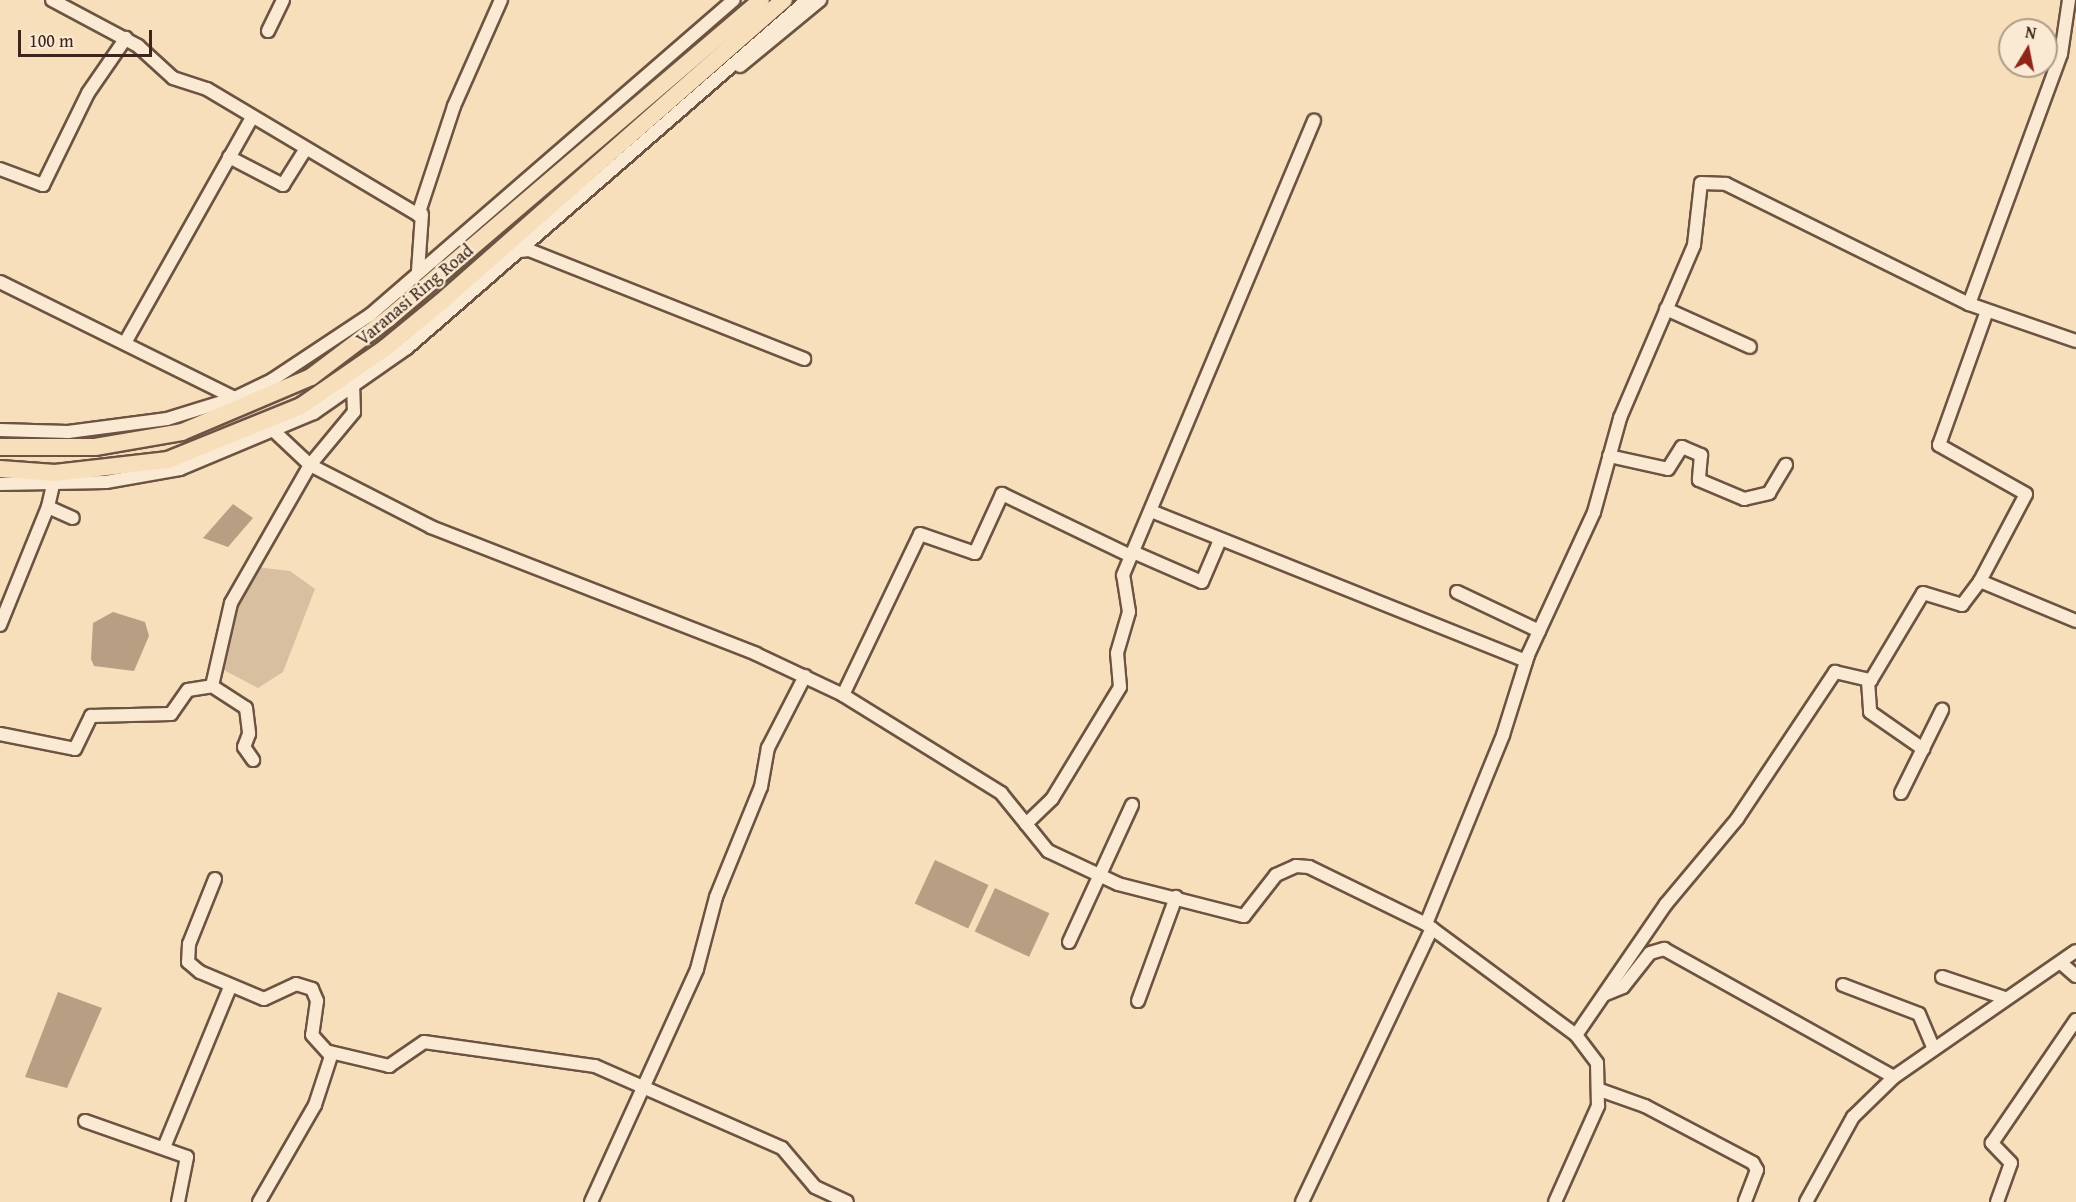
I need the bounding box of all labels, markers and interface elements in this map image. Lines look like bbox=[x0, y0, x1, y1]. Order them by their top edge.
scale bar bbox=[21, 18, 154, 56]
north arrow bbox=[1998, 18, 2058, 78]
text: N bbox=[2023, 19, 2038, 45]
text: 100 m bbox=[29, 27, 74, 54]
street label: Varanasi Ring Road bbox=[352, 240, 478, 350]

